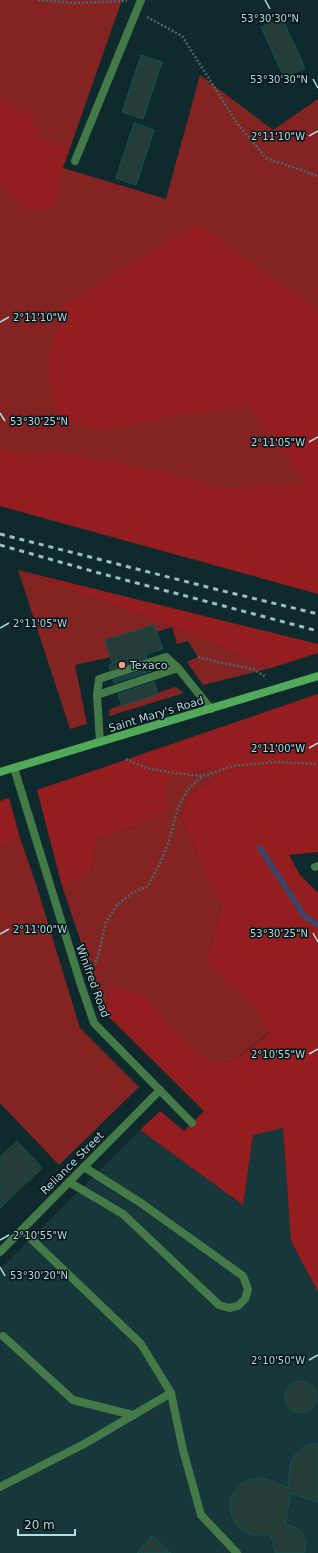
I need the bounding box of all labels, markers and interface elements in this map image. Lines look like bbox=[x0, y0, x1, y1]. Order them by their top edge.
text: 53°30'30"N bbox=[241, 13, 299, 24]
text: 53°30'30"N bbox=[250, 74, 308, 85]
text: 2°11'10"W bbox=[251, 131, 305, 142]
text: 2°11'10"W bbox=[13, 312, 67, 323]
text: 53°30'25"N bbox=[10, 416, 68, 427]
text: 2°11'05"W bbox=[251, 437, 305, 448]
text: 2°11'05"W bbox=[13, 618, 67, 629]
place label: Texaco bbox=[129, 659, 168, 672]
marker: Texaco bbox=[117, 660, 127, 670]
street label: Saint Mary's Road bbox=[107, 694, 205, 735]
text: 2°11'00"W bbox=[251, 743, 305, 754]
text: 2°11'00"W bbox=[13, 924, 67, 935]
text: 53°30'25"N bbox=[250, 928, 308, 939]
street label: Winifred Road bbox=[73, 943, 112, 1019]
text: 2°10'55"W bbox=[251, 1049, 305, 1060]
street label: Reliance Street bbox=[38, 1129, 107, 1197]
text: 2°10'55"W bbox=[13, 1230, 67, 1241]
text: 53°30'20"N bbox=[10, 1270, 68, 1281]
text: 2°10'50"W bbox=[251, 1355, 305, 1366]
scale bar bbox=[18, 1511, 75, 1537]
text: 20 m bbox=[24, 1518, 55, 1532]

